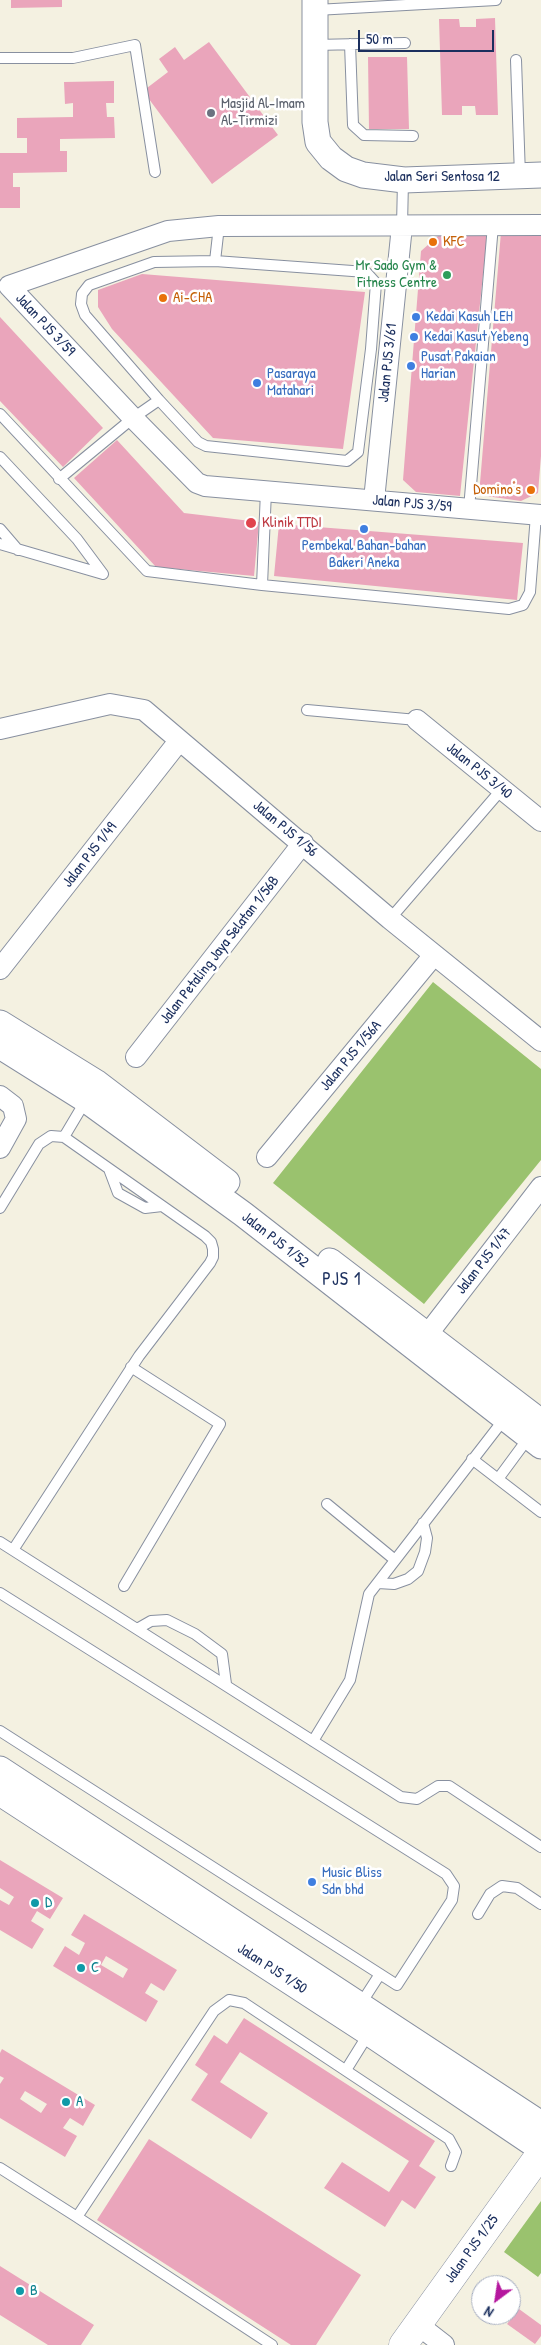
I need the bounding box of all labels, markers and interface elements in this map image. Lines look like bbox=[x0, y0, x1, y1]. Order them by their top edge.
scale bar bbox=[361, 20, 497, 52]
text: 50 m bbox=[366, 28, 393, 49]
place label: Masjid Al-Imam Al-Tirmizi bbox=[221, 95, 305, 130]
marker: Masjid Al-Imam Al-Tirmizi bbox=[205, 107, 217, 119]
street label: Jalan Seri Sentosa 12 bbox=[384, 168, 500, 186]
place label: KFC bbox=[443, 233, 465, 251]
marker: KFC bbox=[427, 236, 439, 248]
place label: Mr Sado Gym & Fitness Centre bbox=[356, 257, 437, 292]
marker: Mr Sado Gym & Fitness Centre bbox=[441, 269, 453, 281]
place label: Ai-CHA bbox=[173, 289, 212, 307]
street label: Jalan PJS 3/59 bbox=[11, 290, 79, 360]
marker: Ai-CHA bbox=[157, 292, 169, 304]
place label: Kedai Kasuh LEH bbox=[426, 308, 513, 326]
marker: Kedai Kasuh LEH bbox=[410, 311, 422, 323]
street label: Jalan PJS 3/61 bbox=[375, 323, 401, 403]
place label: Kedai Kasut Yebeng bbox=[424, 328, 529, 346]
marker: Kedai Kasut Yebeng bbox=[408, 331, 420, 343]
place label: Pusat Pakaian Harian bbox=[421, 348, 496, 383]
marker: Pusat Pakaian Harian bbox=[405, 360, 417, 372]
place label: Pasaraya Matahari bbox=[267, 365, 316, 400]
marker: Pasaraya Matahari bbox=[251, 377, 263, 389]
place label: Domino's bbox=[473, 481, 521, 499]
marker: Domino's bbox=[525, 484, 537, 496]
street label: Jalan PJS 3/59 bbox=[372, 492, 452, 516]
place label: Klinik TTDI bbox=[262, 514, 322, 532]
marker: Klinik TTDI bbox=[244, 516, 258, 530]
marker: Pembekal Bahan-bahan Bakeri Aneka bbox=[358, 523, 370, 535]
place label: Pembekal Bahan-bahan Bakeri Aneka bbox=[302, 537, 426, 572]
street label: Jalan PJS 3/40 bbox=[442, 739, 516, 803]
street label: Jalan PJS 1/56 bbox=[249, 797, 321, 861]
street label: Jalan PJS 1/49 bbox=[59, 819, 121, 891]
street label: Jalan Petaling Jaya Selatan 1/56B bbox=[157, 872, 283, 1028]
street label: Jalan PJS 1/56A bbox=[316, 1017, 386, 1095]
street label: Jalan PJS 1/52 bbox=[238, 1208, 312, 1272]
street label: Jalan PJS 1/47 bbox=[452, 1224, 516, 1298]
district label: PJS 1 bbox=[322, 1269, 362, 1291]
place label: Music Bliss Sdn bhd bbox=[322, 1864, 382, 1899]
marker: Music Bliss Sdn bhd bbox=[306, 1876, 318, 1888]
place label: D bbox=[45, 1894, 52, 1912]
marker: D bbox=[29, 1897, 41, 1909]
street label: Jalan PJS 1/50 bbox=[234, 1940, 310, 1998]
place label: C bbox=[91, 1959, 99, 1977]
marker: C bbox=[75, 1962, 87, 1974]
place label: A bbox=[76, 2093, 83, 2111]
marker: A bbox=[60, 2096, 72, 2108]
street label: Jalan PJS 1/25 bbox=[441, 2211, 503, 2287]
north arrow bbox=[471, 2275, 521, 2325]
place label: B bbox=[30, 2282, 38, 2300]
marker: B bbox=[14, 2285, 26, 2297]
text: N bbox=[480, 2302, 497, 2322]

